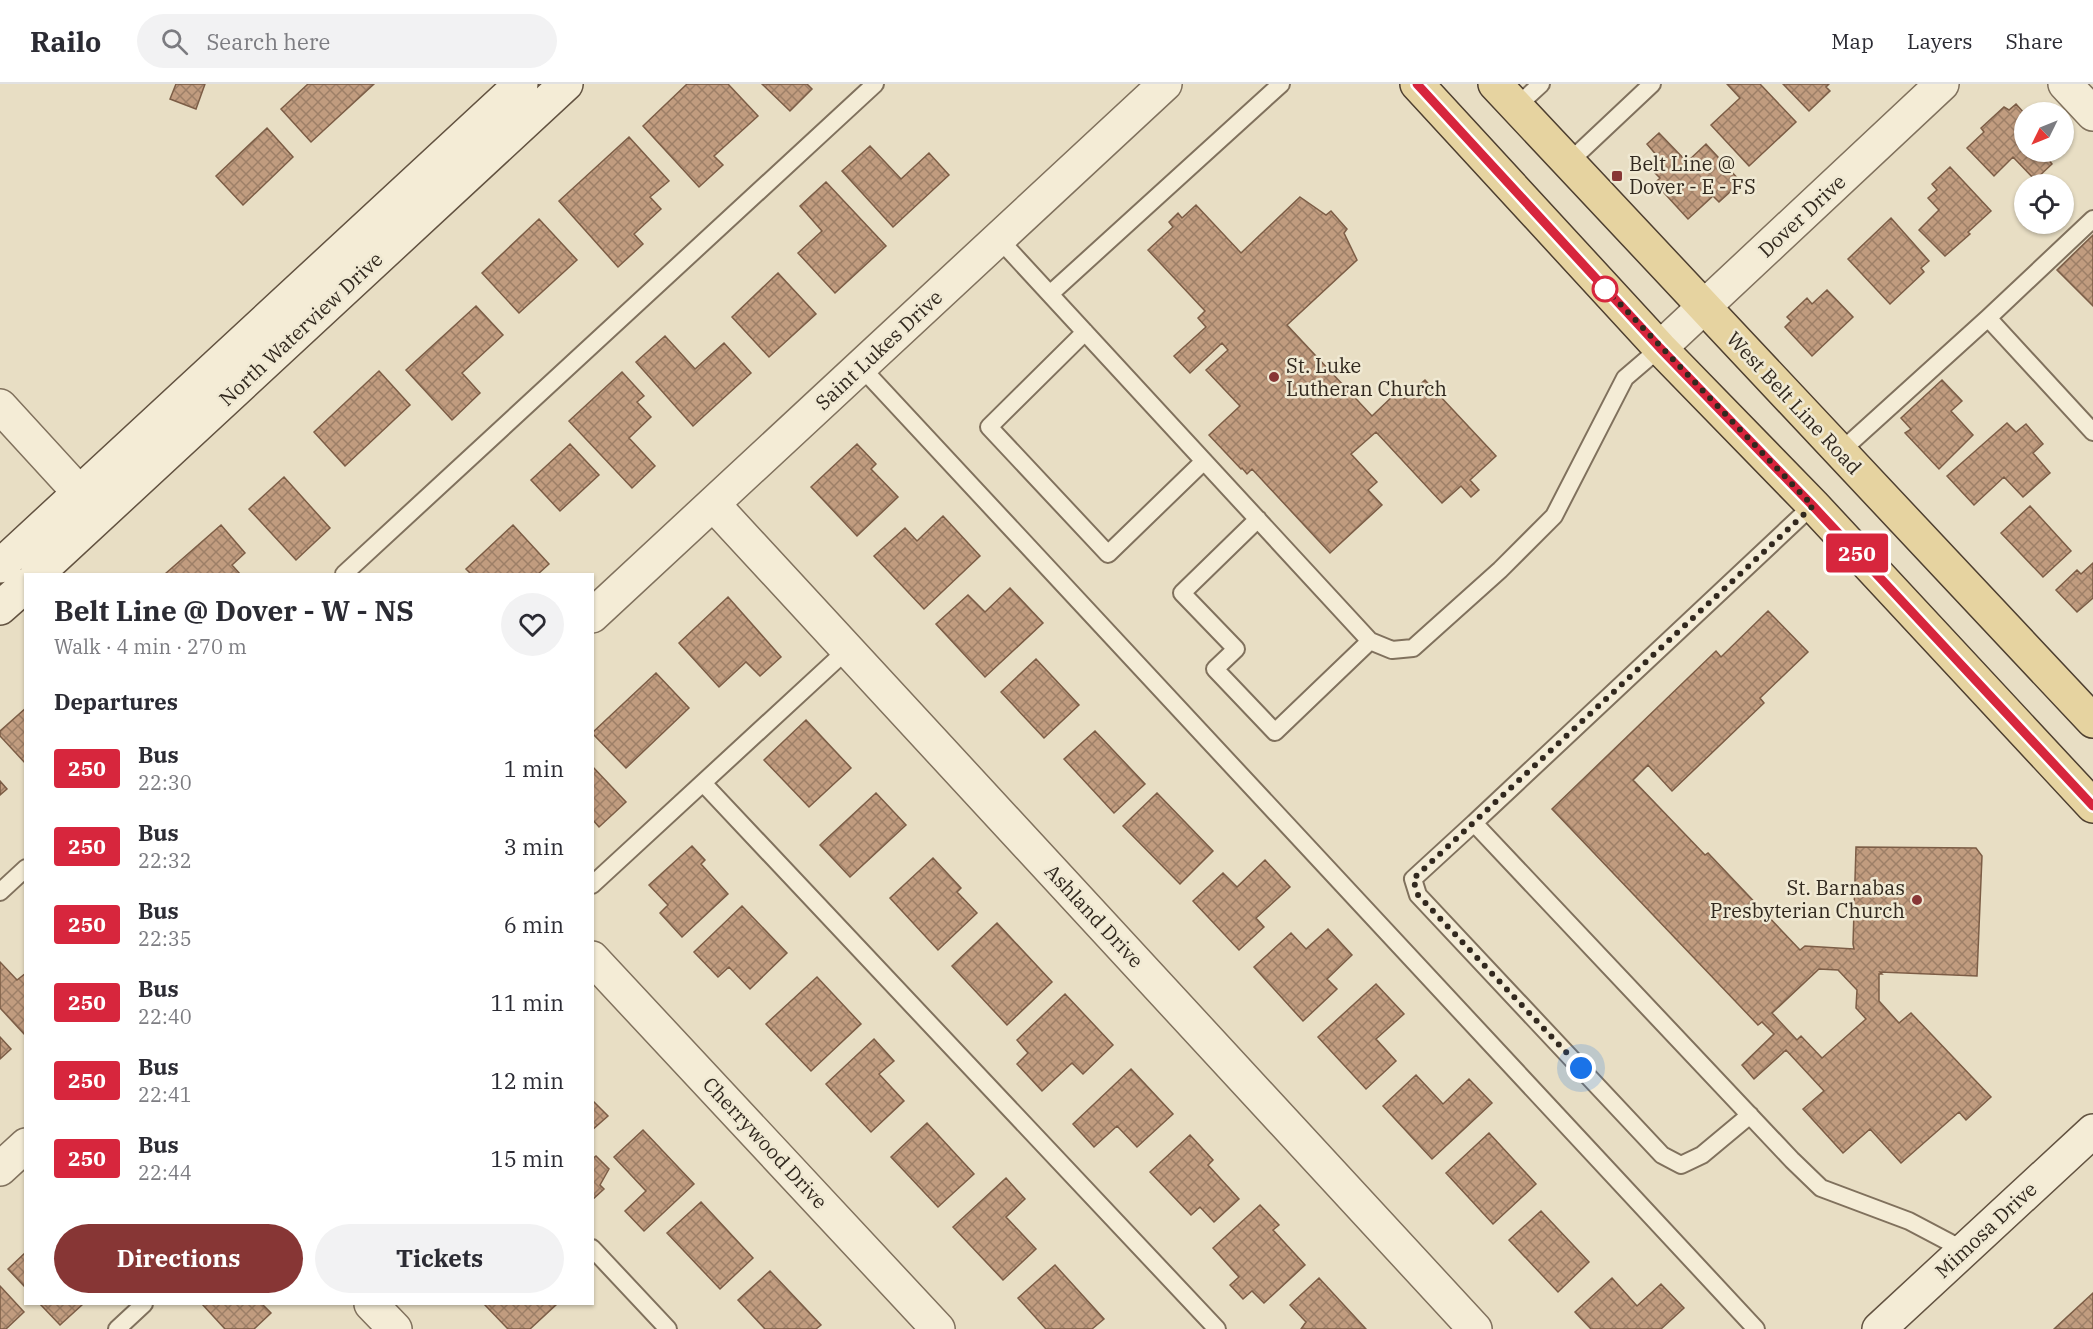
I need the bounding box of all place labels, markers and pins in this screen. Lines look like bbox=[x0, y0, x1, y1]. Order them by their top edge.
place label: Belt Line @ Dover - E - FS bbox=[1629, 150, 1756, 200]
marker: Belt Line @ Dover - E - FS bbox=[1610, 169, 1624, 183]
unlabelled marker bbox=[1592, 276, 1618, 302]
place label: St. Luke Lutheran Church bbox=[1286, 352, 1447, 402]
marker: St. Luke Lutheran Church bbox=[1267, 370, 1281, 384]
place label: St. Barnabas Presbyterian Church bbox=[1710, 874, 1905, 924]
marker: St. Barnabas Presbyterian Church bbox=[1910, 893, 1924, 907]

